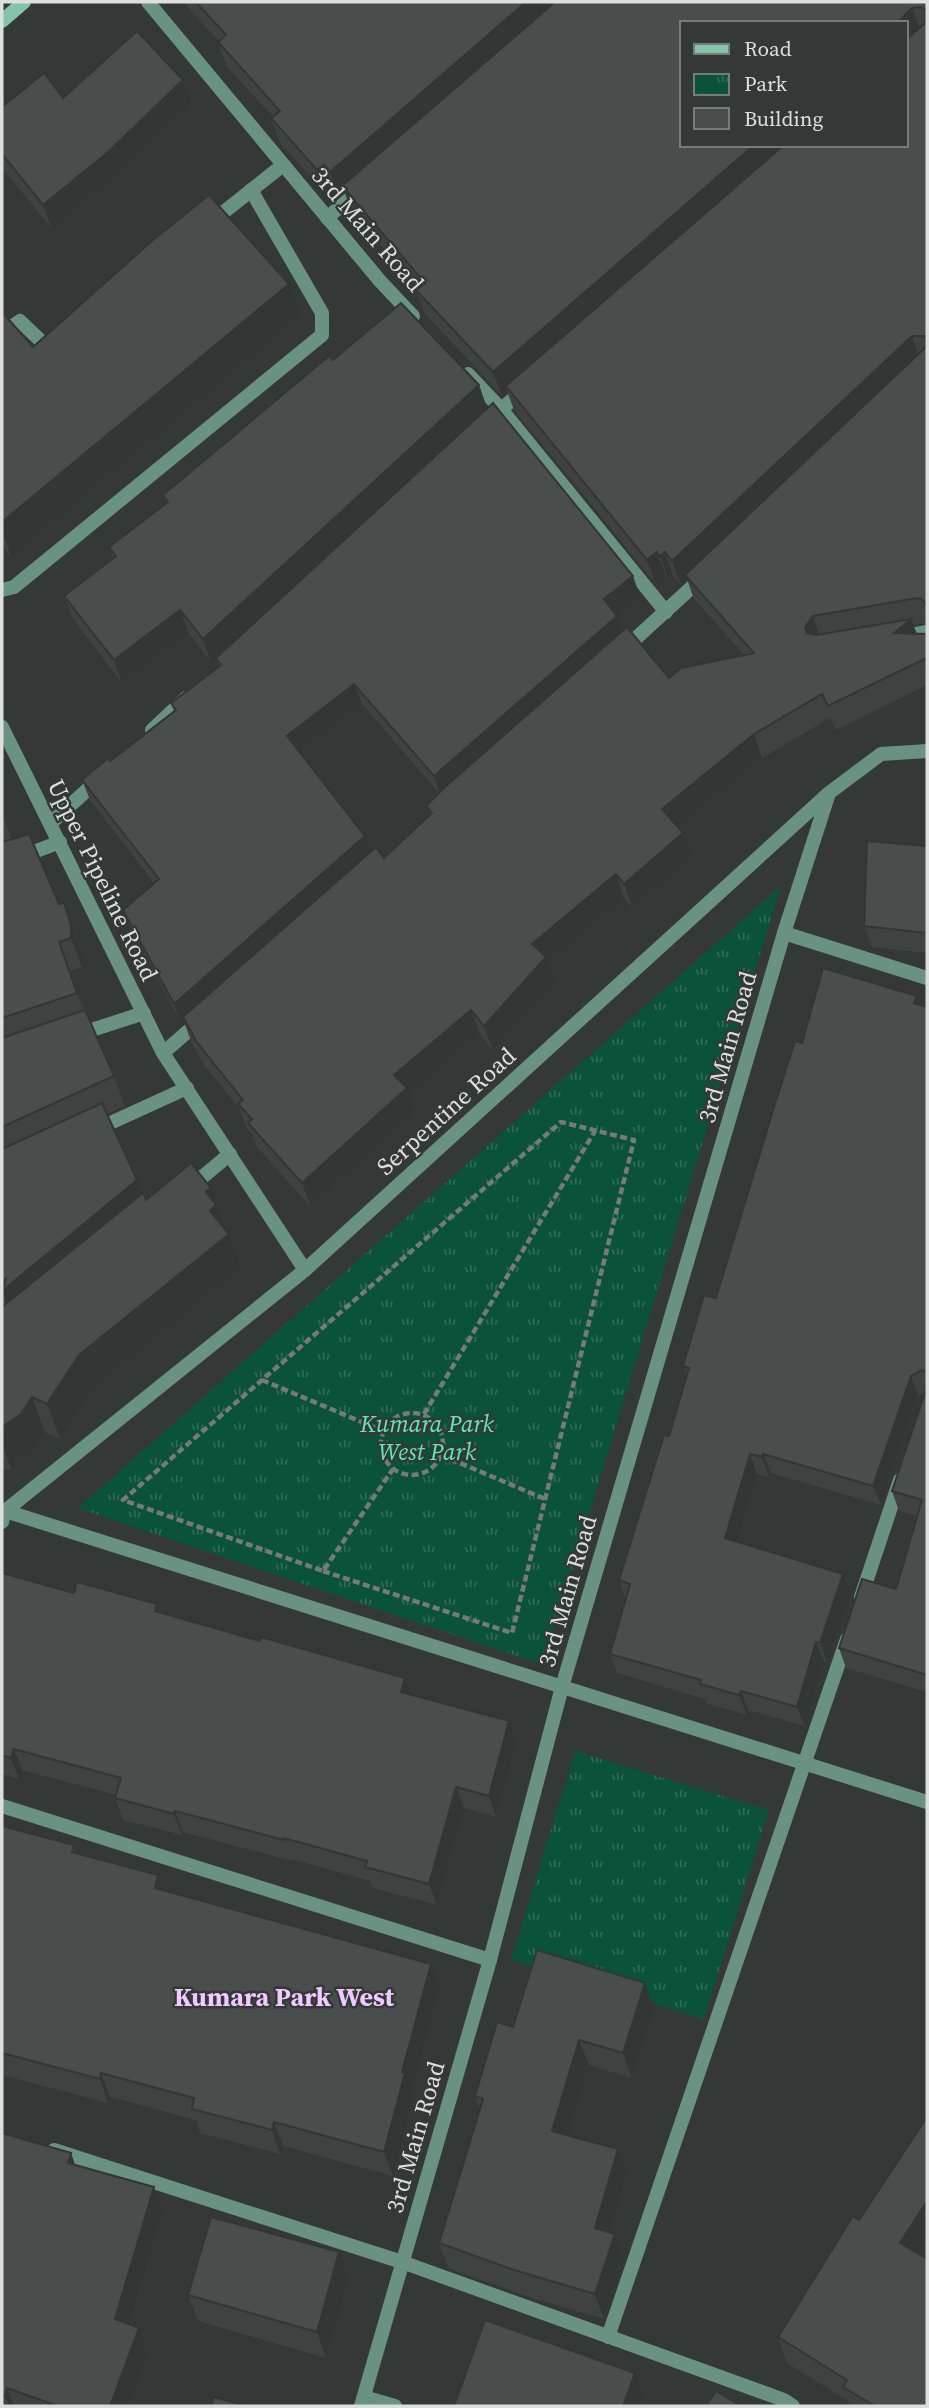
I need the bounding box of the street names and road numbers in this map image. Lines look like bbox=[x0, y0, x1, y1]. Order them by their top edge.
street label: 3rd Main Road bbox=[304, 159, 432, 299]
street label: Upper Pipeline Road bbox=[40, 774, 166, 987]
street label: 3rd Main Road bbox=[690, 967, 764, 1127]
street label: Serpentine Road bbox=[369, 1039, 523, 1183]
street label: 3rd Main Road bbox=[530, 1511, 604, 1671]
street label: 3rd Main Road bbox=[378, 2057, 452, 2217]

